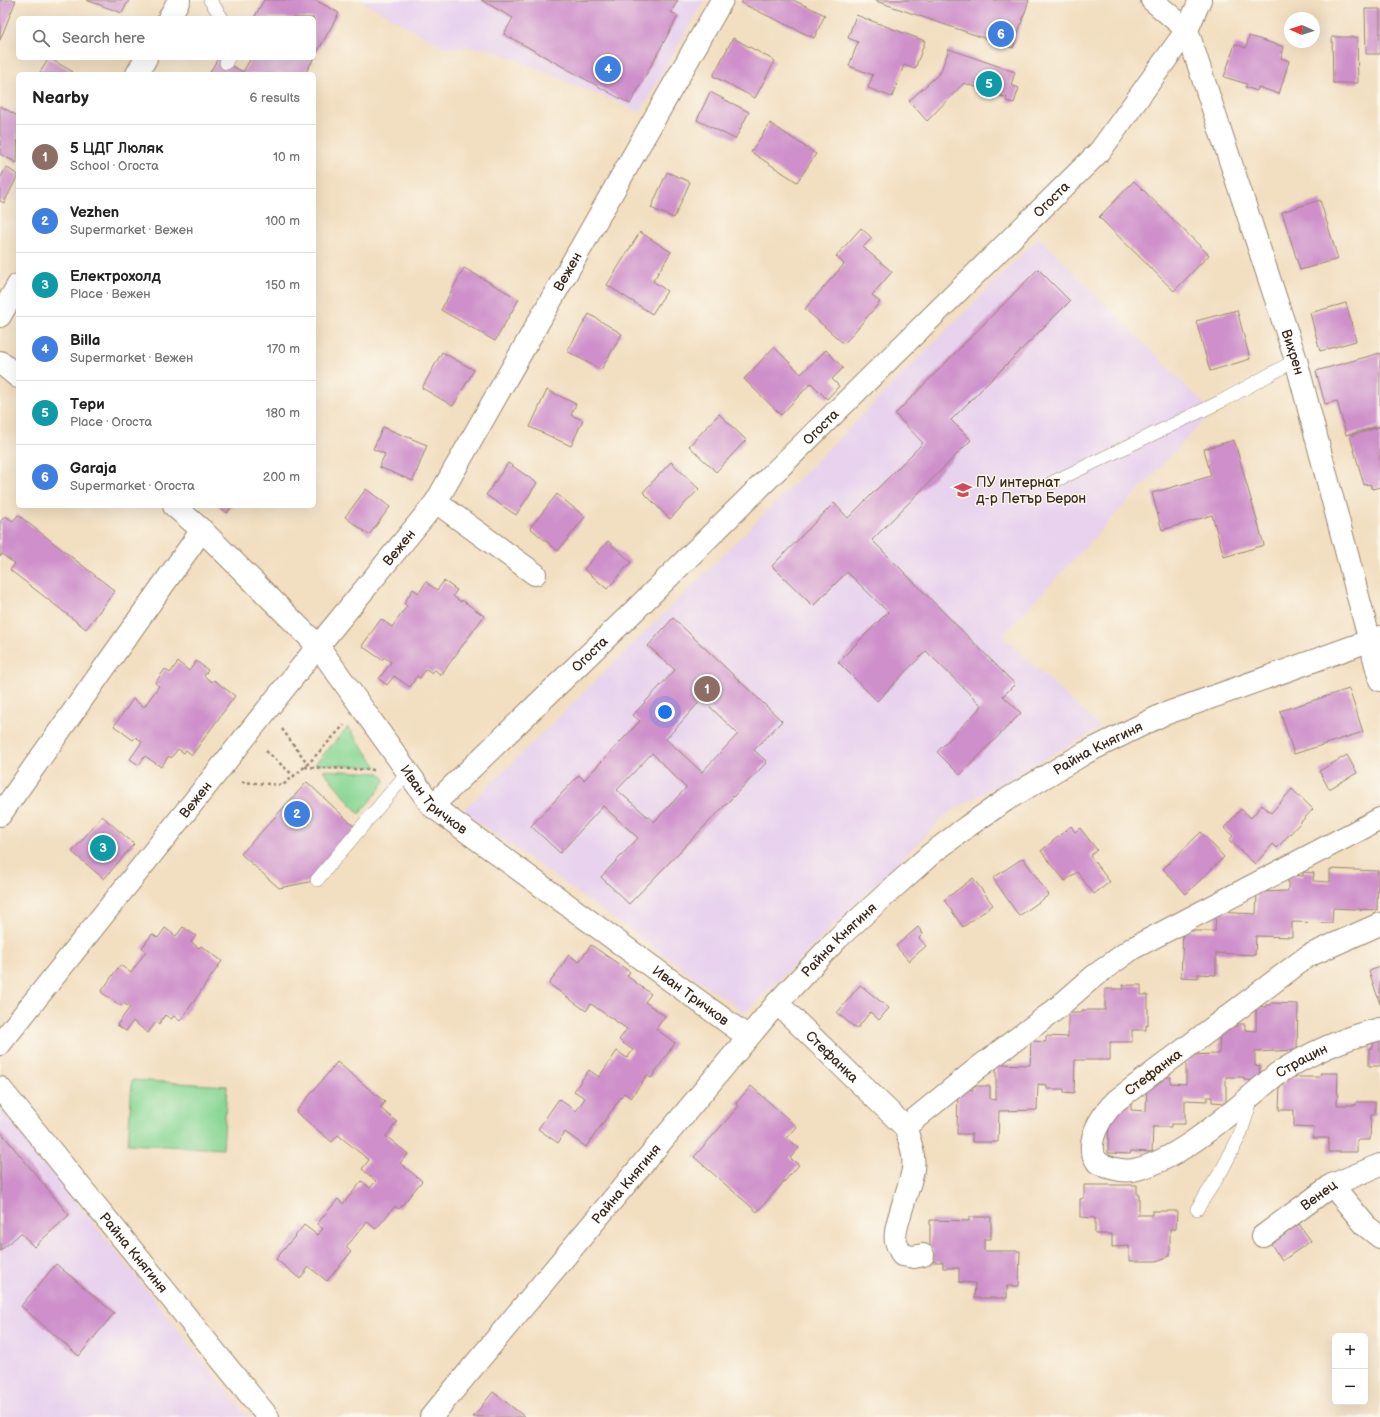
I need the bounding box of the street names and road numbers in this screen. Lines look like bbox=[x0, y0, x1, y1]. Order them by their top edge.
street label: Огоста bbox=[1030, 178, 1074, 221]
street label: Вежен bbox=[550, 249, 586, 294]
street label: Вихрен bbox=[1277, 327, 1307, 377]
street label: Огоста bbox=[799, 405, 843, 449]
street label: Вежен bbox=[379, 526, 419, 569]
street label: Огоста bbox=[568, 632, 612, 676]
street label: Райна Княгиня bbox=[1050, 718, 1146, 779]
street label: Иван Тричков bbox=[396, 762, 471, 838]
street label: Вежен bbox=[176, 778, 216, 822]
street label: Райна Княгиня bbox=[798, 899, 880, 981]
street label: Иван Тричков bbox=[649, 962, 733, 1030]
street label: Стефанка bbox=[802, 1027, 863, 1087]
street label: Страцин bbox=[1273, 1040, 1330, 1082]
street label: Стефанка bbox=[1121, 1045, 1186, 1099]
street label: Райна Княгиня bbox=[588, 1140, 665, 1227]
street label: Венец bbox=[1297, 1176, 1340, 1214]
street label: Райна Княгиня bbox=[96, 1209, 171, 1297]

